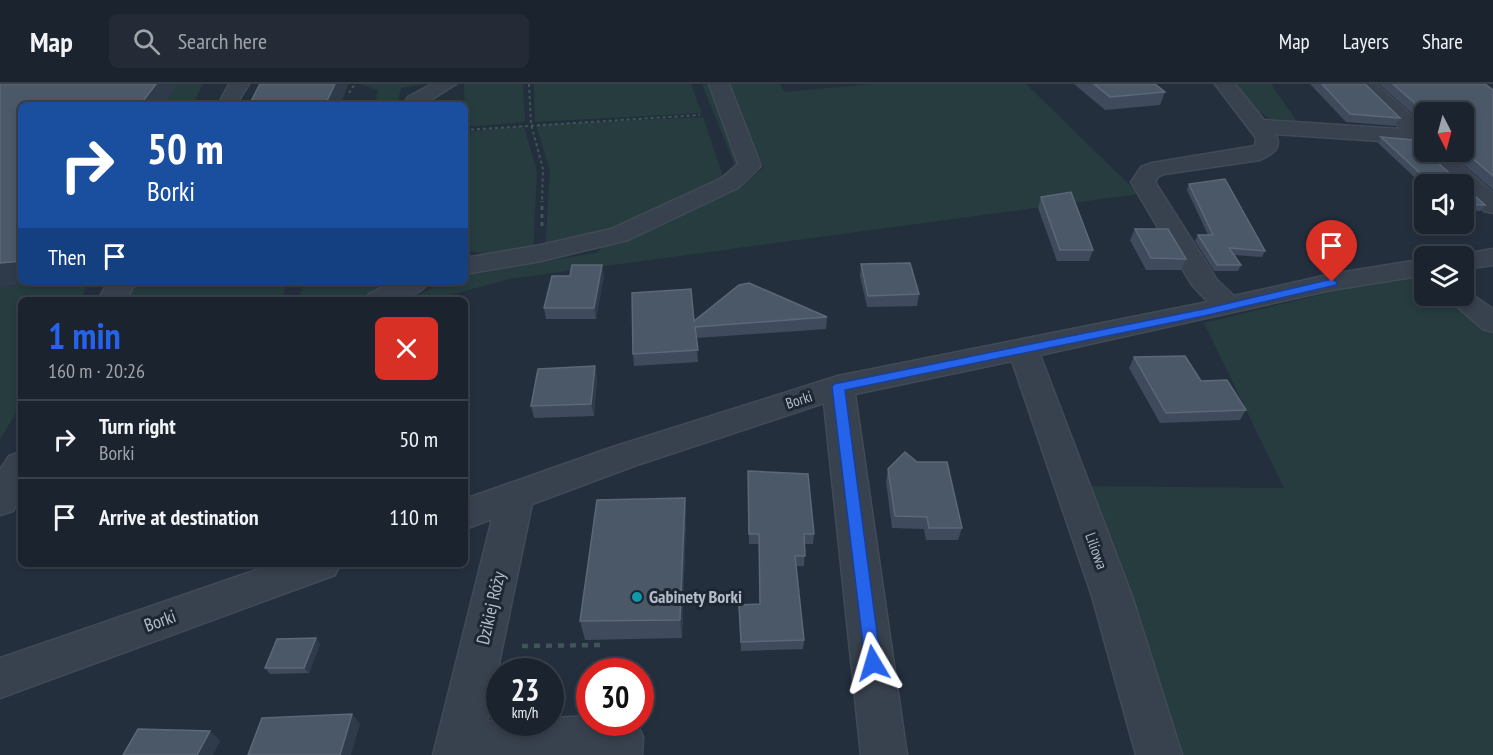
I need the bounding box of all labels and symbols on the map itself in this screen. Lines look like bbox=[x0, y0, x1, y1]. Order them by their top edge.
north arrow bbox=[1414, 102, 1474, 162]
pin bbox=[1306, 220, 1357, 282]
street label: Borki bbox=[783, 386, 814, 413]
street label: Liliowa bbox=[1081, 530, 1112, 572]
street label: Dzikiej Róży bbox=[471, 569, 510, 647]
place label: Gabinety Borki bbox=[649, 585, 742, 608]
marker: Gabinety Borki bbox=[630, 590, 644, 604]
street label: Borki bbox=[141, 604, 179, 637]
position arrow bbox=[841, 631, 905, 695]
speed limit sign: 30 bbox=[576, 658, 654, 736]

